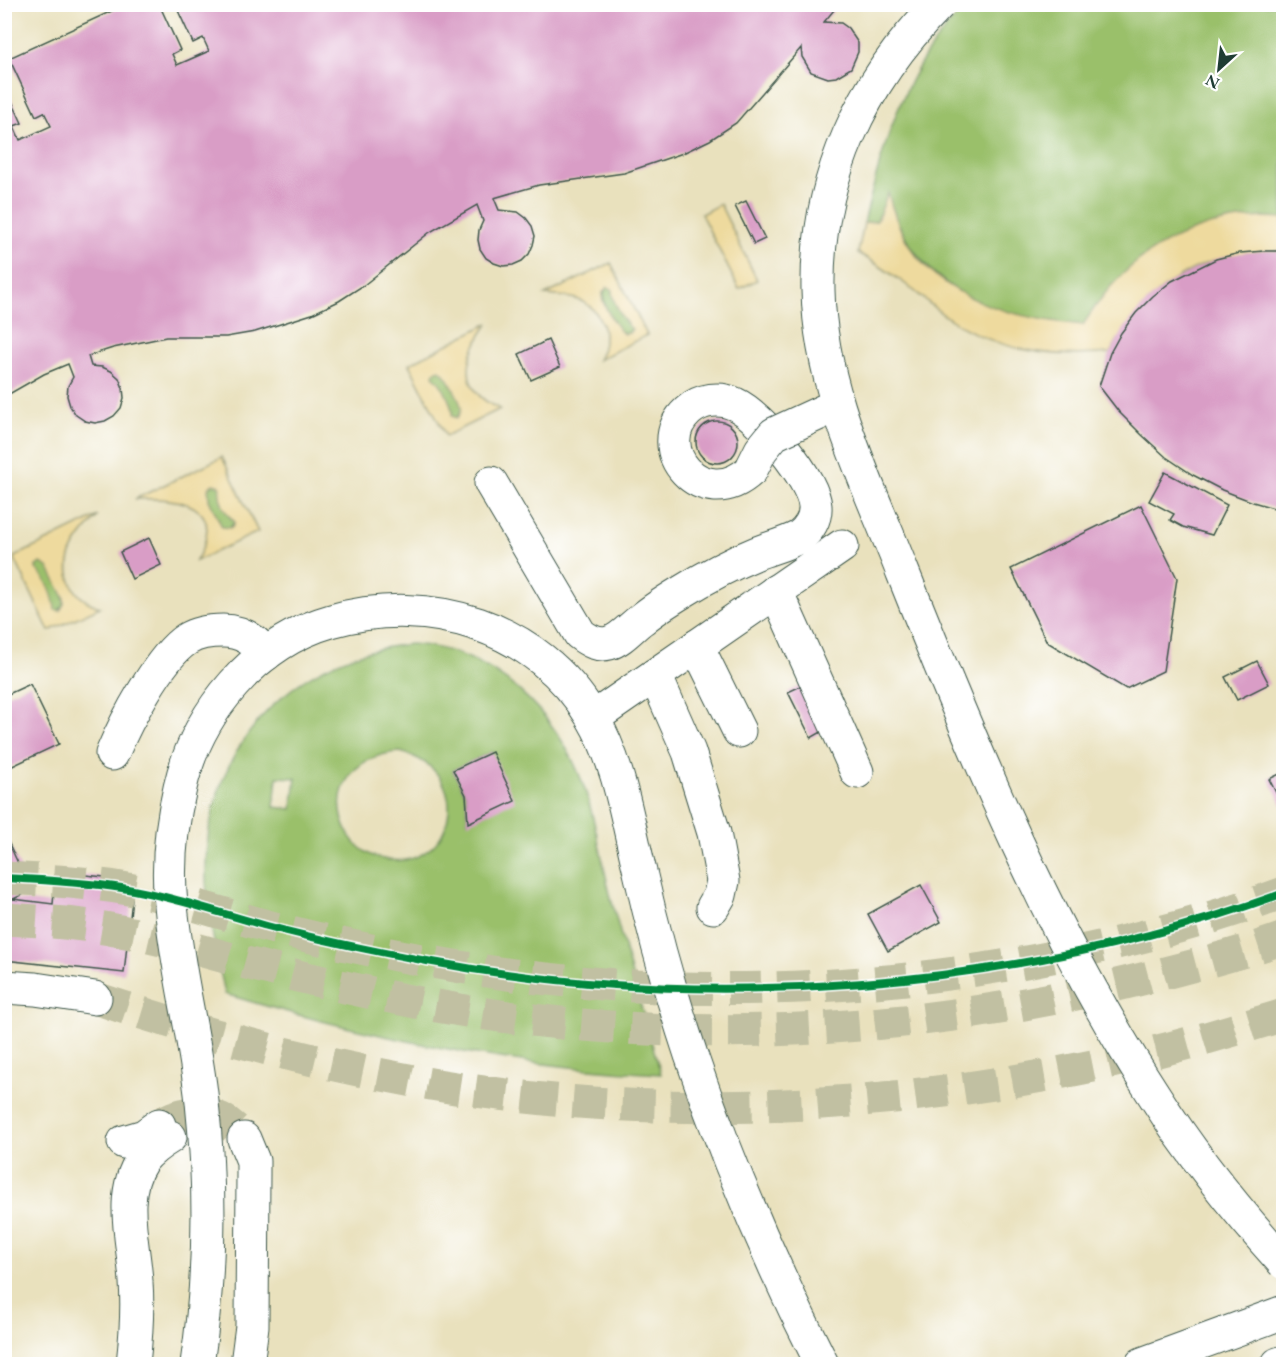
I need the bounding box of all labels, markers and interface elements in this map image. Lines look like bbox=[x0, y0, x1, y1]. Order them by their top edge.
north arrow bbox=[1189, 39, 1249, 99]
text: N bbox=[1202, 70, 1223, 94]

